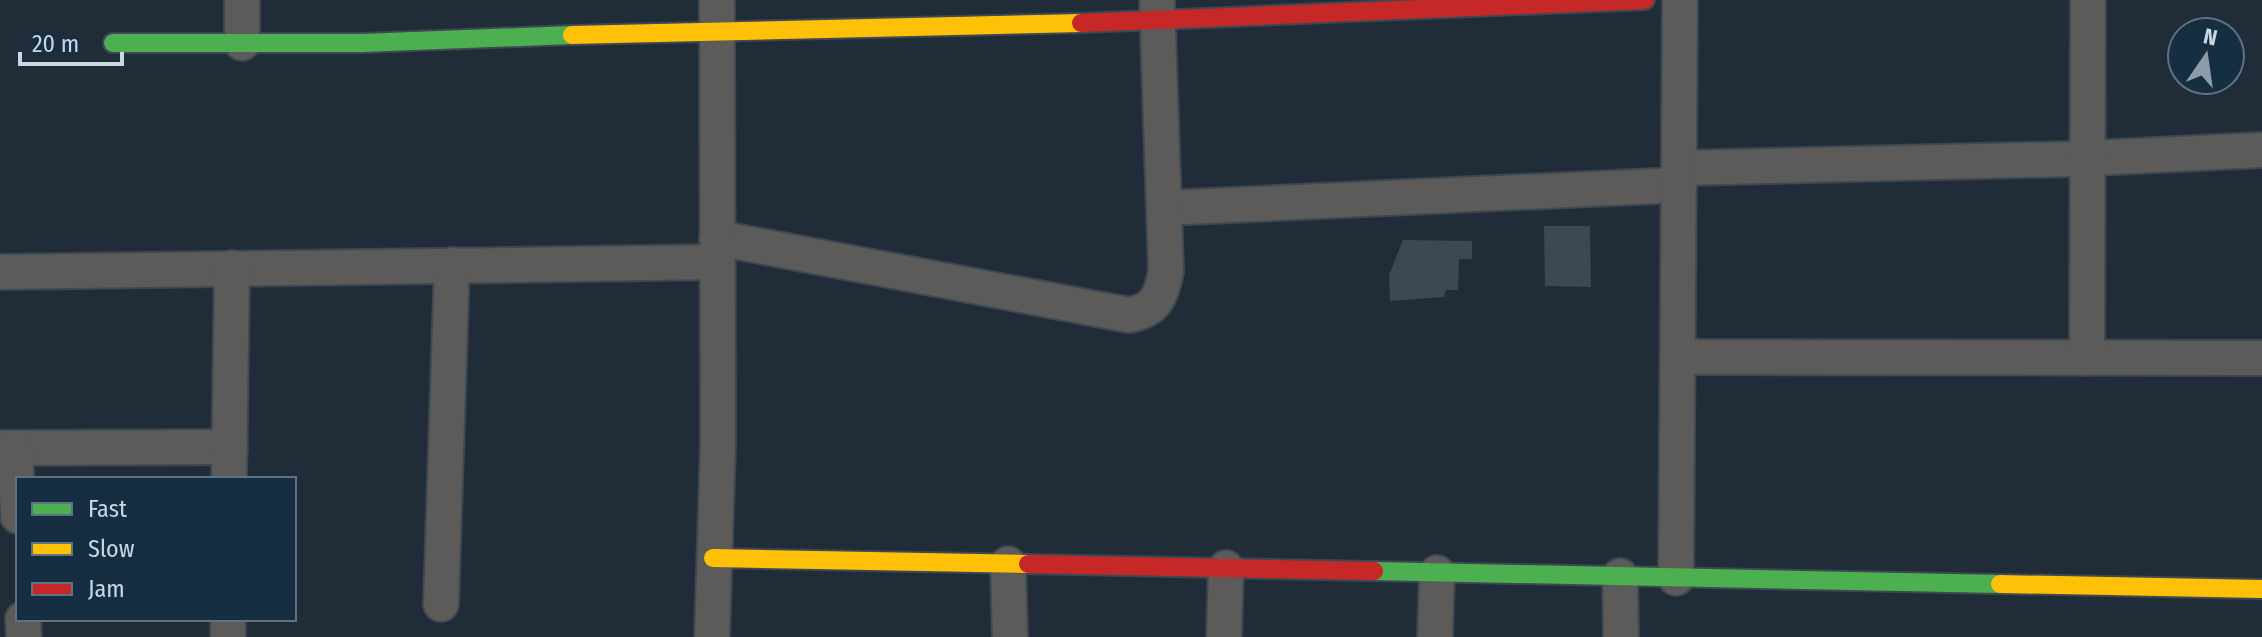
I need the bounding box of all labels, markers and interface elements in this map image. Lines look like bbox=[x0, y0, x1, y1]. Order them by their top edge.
scale bar bbox=[20, 16, 122, 66]
north arrow bbox=[2166, 16, 2246, 96]
text: N bbox=[2201, 22, 2220, 52]
text: 20 m bbox=[32, 30, 79, 58]
legend bbox=[16, 477, 296, 621]
text: Fast bbox=[88, 495, 127, 523]
text: Slow bbox=[88, 535, 135, 563]
text: Jam bbox=[88, 575, 125, 603]

